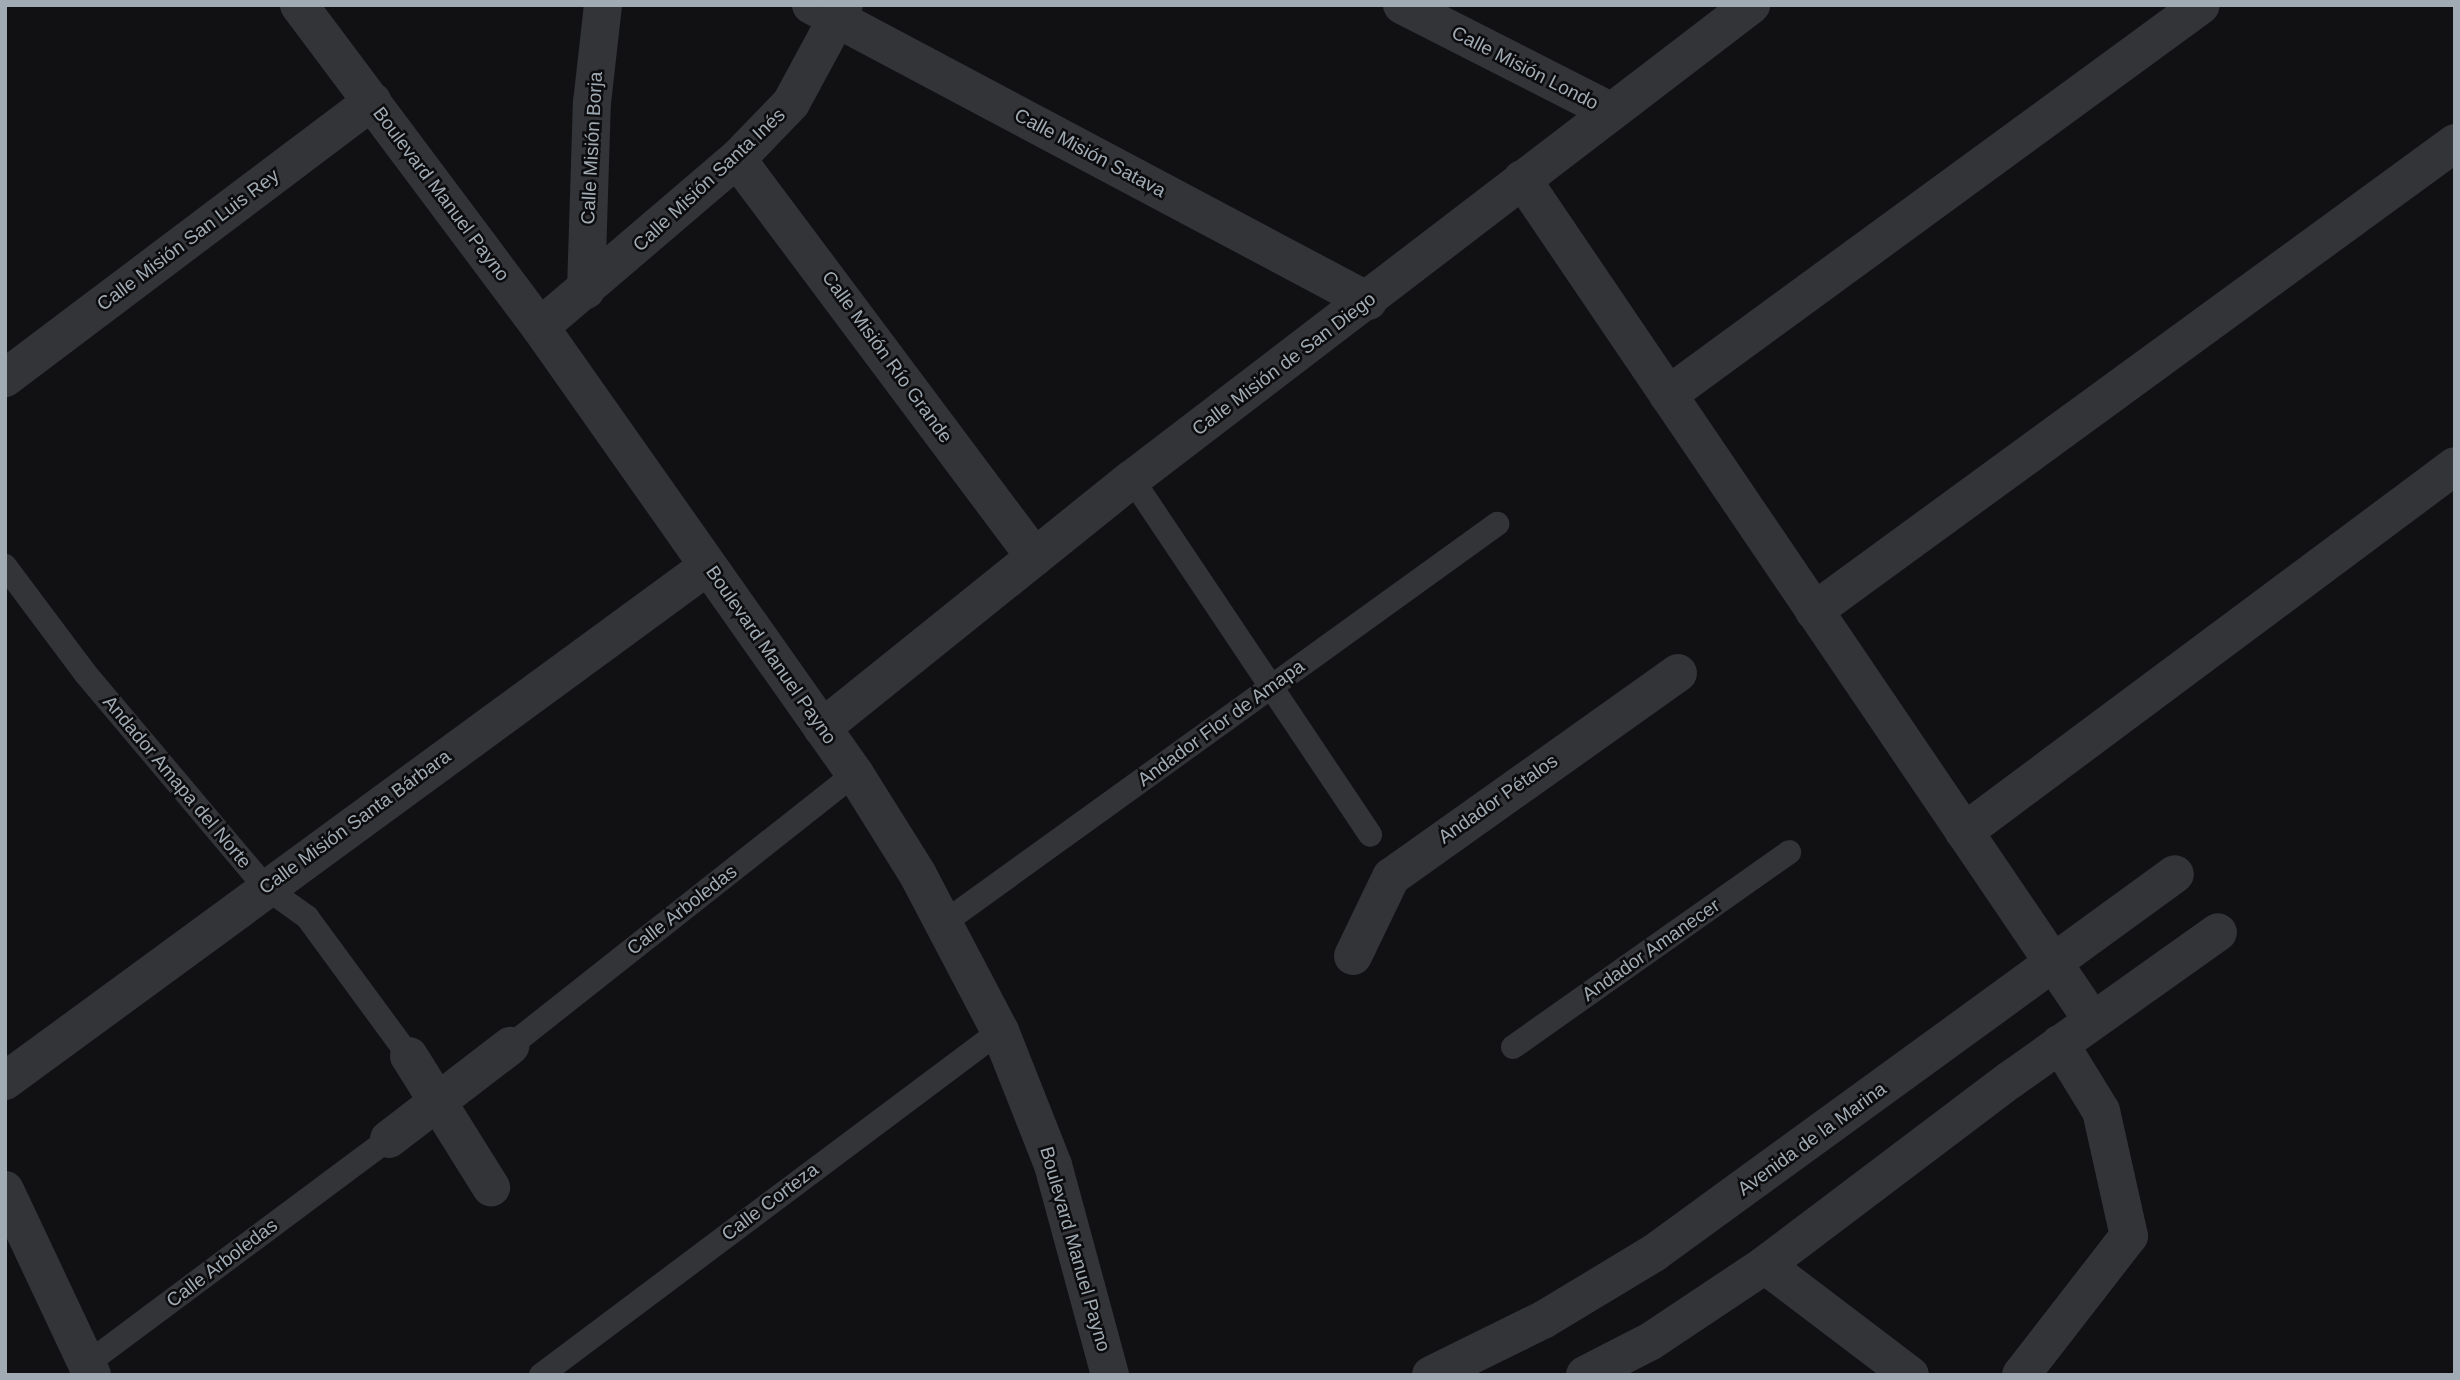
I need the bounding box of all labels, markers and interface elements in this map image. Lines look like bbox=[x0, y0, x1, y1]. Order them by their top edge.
street label: Calle Misión Londo bbox=[1448, 21, 1602, 115]
street label: Calle Misión Borja bbox=[577, 71, 607, 225]
street label: Boulevard Manuel Payno bbox=[368, 102, 514, 286]
street label: Calle Misión Santa Inés bbox=[628, 104, 790, 256]
street label: Calle Misión Satava bbox=[1011, 104, 1169, 202]
street label: Calle Misión San Luis Rey bbox=[93, 164, 283, 316]
street label: Calle Misión Río Grande bbox=[817, 267, 957, 447]
street label: Calle Misión de San Diego bbox=[1188, 288, 1380, 440]
street label: Boulevard Manuel Payno bbox=[701, 562, 841, 748]
street label: Andador Flor de Amapa bbox=[1133, 654, 1309, 792]
street label: Andador Amapa del Norte bbox=[98, 691, 256, 873]
street label: Calle Misión Santa Bárbara bbox=[255, 745, 455, 899]
street label: Andador Pétalos bbox=[1434, 749, 1562, 849]
street label: Calle Arboledas bbox=[622, 860, 742, 960]
street label: Andador Amanecer bbox=[1577, 894, 1725, 1006]
street label: Avenida de la Marina bbox=[1733, 1077, 1891, 1201]
street label: Boulevard Manuel Payno bbox=[1035, 1144, 1115, 1354]
street label: Calle Corteza bbox=[717, 1158, 823, 1246]
street label: Calle Arboledas bbox=[162, 1214, 282, 1312]

